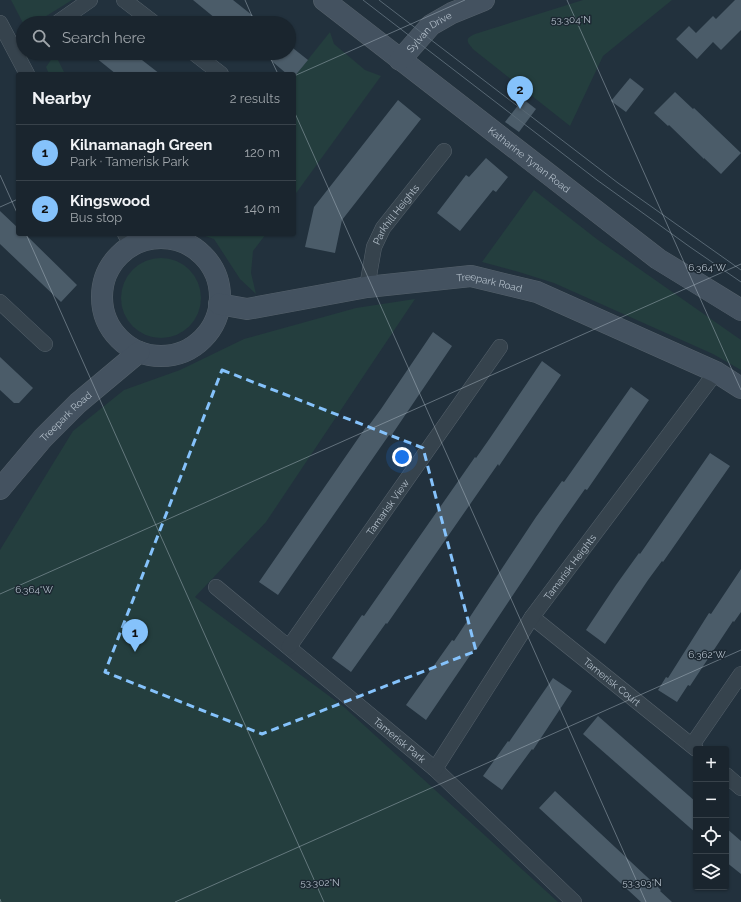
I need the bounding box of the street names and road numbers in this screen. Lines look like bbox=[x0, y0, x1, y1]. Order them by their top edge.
street label: Sylvan Drive bbox=[404, 9, 454, 54]
street label: Katharine Tynan Road bbox=[486, 124, 573, 195]
street label: Parkhill Heights bbox=[371, 182, 421, 246]
street label: Treepark Road bbox=[456, 271, 523, 294]
street label: Treepark Road bbox=[37, 389, 93, 444]
street label: Tamarisk View bbox=[364, 477, 411, 537]
street label: Tamarisk Heights bbox=[541, 532, 598, 602]
street label: Tamerisk Court bbox=[582, 655, 643, 708]
street label: Tamerisk Park bbox=[372, 715, 429, 765]

